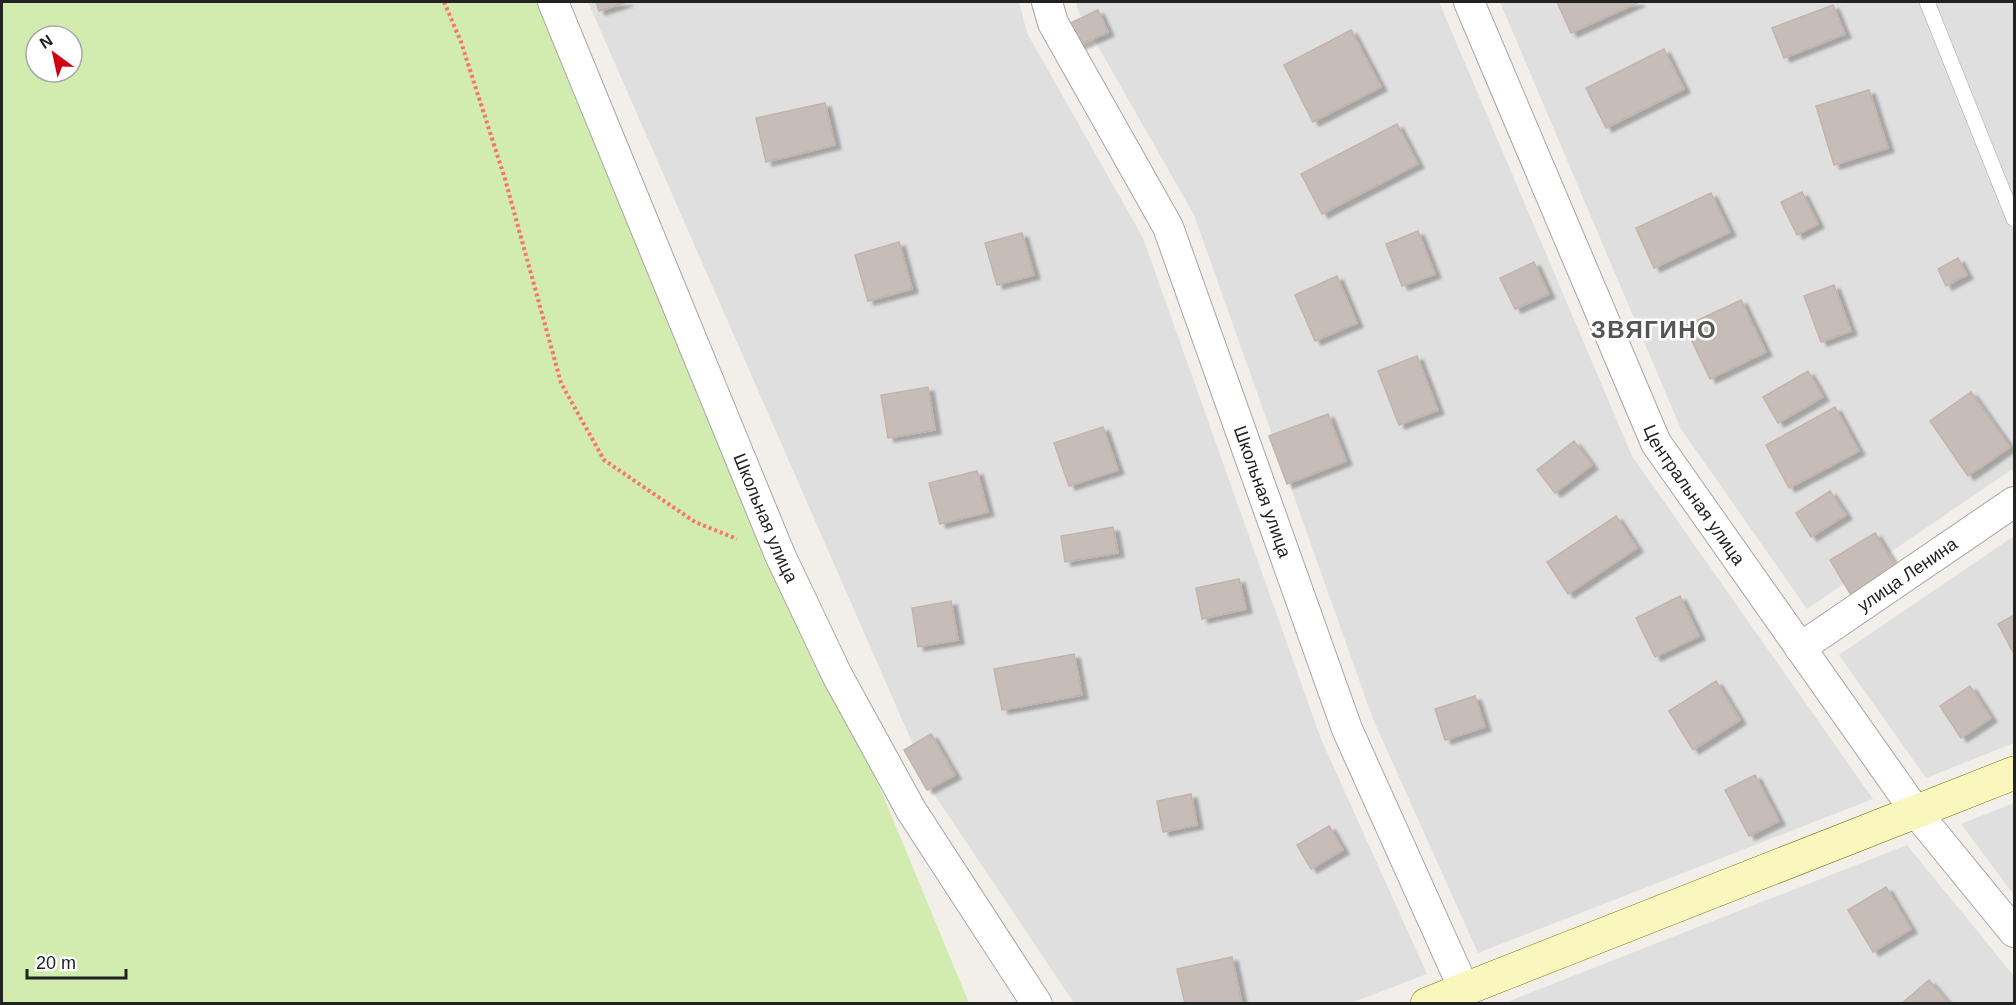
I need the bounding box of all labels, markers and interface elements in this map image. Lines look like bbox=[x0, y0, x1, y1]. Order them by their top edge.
north arrow bbox=[24, 24, 84, 84]
text: N bbox=[37, 32, 56, 52]
district label: ЗВЯГИНО bbox=[1591, 316, 1717, 343]
street label: Центральная улица bbox=[1639, 422, 1749, 570]
street label: Школьная улица bbox=[1230, 423, 1295, 561]
street label: Школьная улица bbox=[729, 450, 802, 587]
street label: улица Ленина bbox=[1854, 533, 1962, 616]
scale bar bbox=[27, 942, 126, 980]
text: 20 m bbox=[36, 953, 76, 973]

